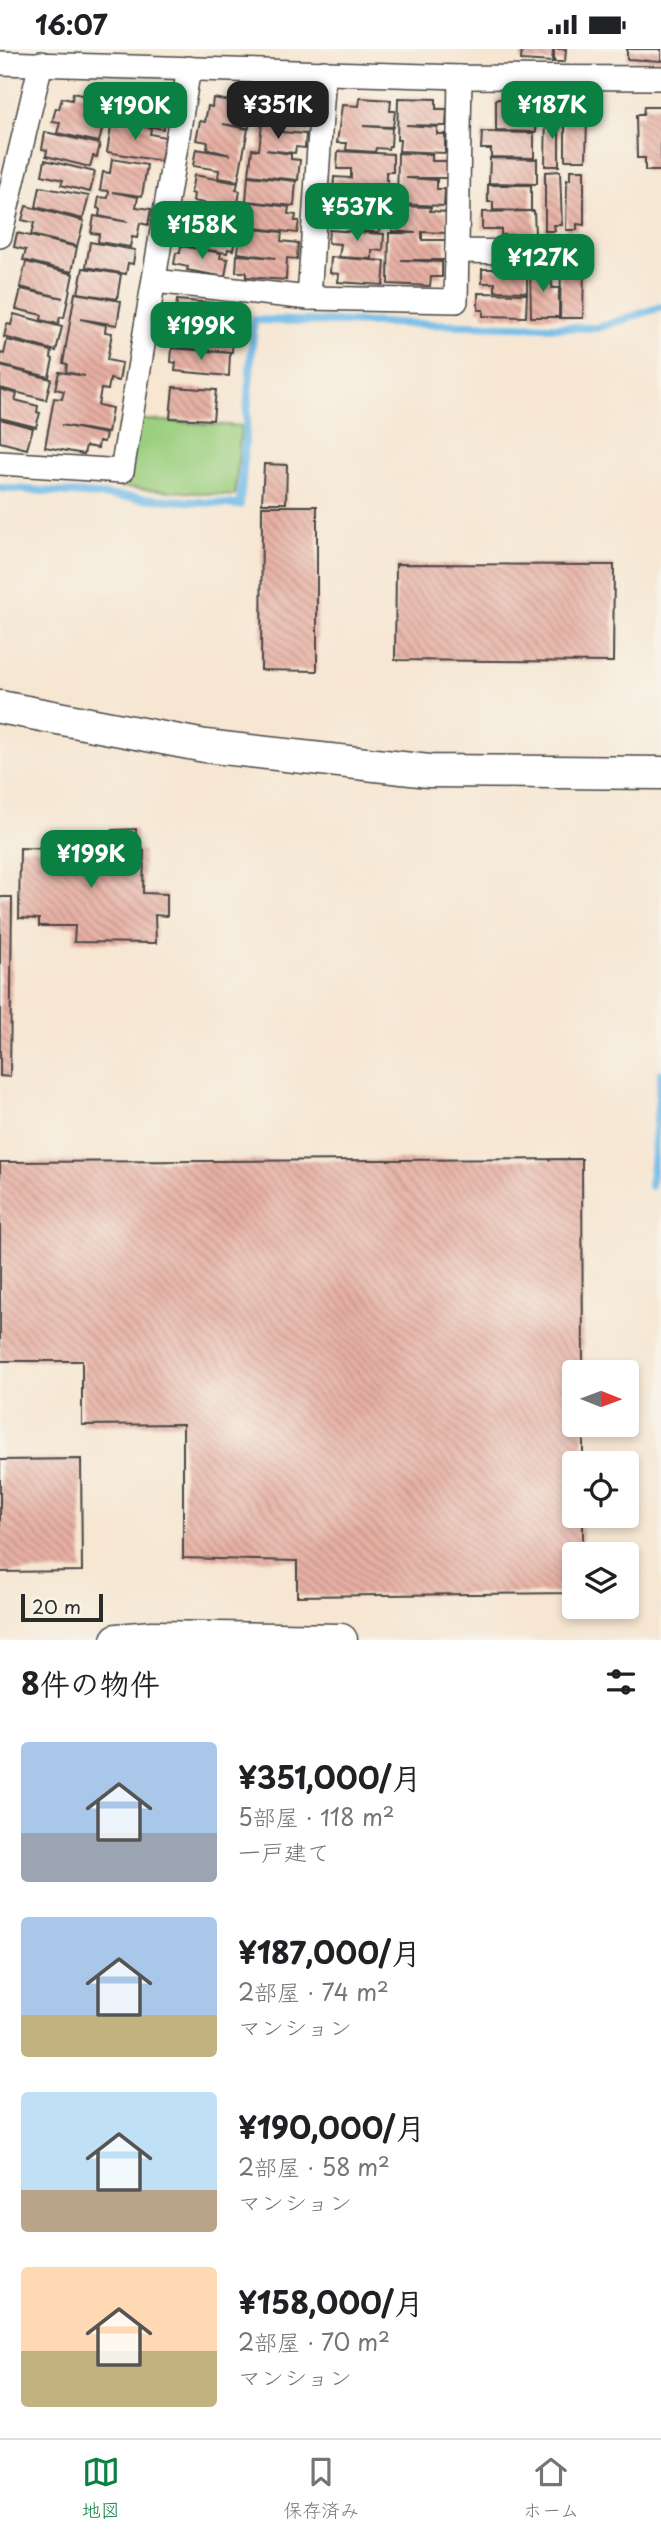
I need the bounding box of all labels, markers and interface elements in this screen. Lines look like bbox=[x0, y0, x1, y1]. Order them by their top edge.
text: 16:07 bbox=[35, 5, 107, 44]
pin: ¥351K bbox=[229, 81, 327, 141]
pin: ¥187K bbox=[503, 81, 601, 141]
pin: ¥190K bbox=[86, 83, 184, 142]
text: ¥351K bbox=[243, 86, 313, 121]
text: ¥187K bbox=[517, 86, 587, 121]
text: ¥190K bbox=[99, 87, 171, 122]
pin: ¥537K bbox=[308, 183, 406, 243]
text: ¥537K bbox=[321, 188, 393, 223]
pin: ¥158K bbox=[153, 201, 251, 261]
text: ¥158K bbox=[167, 206, 237, 241]
pin: ¥127K bbox=[494, 235, 592, 294]
text: ¥127K bbox=[507, 239, 579, 274]
pin: ¥199K bbox=[152, 303, 250, 362]
text: ¥199K bbox=[167, 307, 235, 342]
pin: ¥199K bbox=[42, 831, 140, 890]
text: ¥199K bbox=[57, 835, 125, 870]
north arrow bbox=[562, 1360, 639, 1437]
map controls bbox=[562, 1360, 639, 1619]
button: locate bbox=[562, 1451, 639, 1528]
button: layers bbox=[562, 1542, 639, 1619]
scale bar bbox=[21, 1591, 103, 1623]
text: 20 m bbox=[32, 1592, 81, 1620]
text: 8件の物件 bbox=[21, 1660, 160, 1705]
icon: filters bbox=[602, 1663, 640, 1701]
text: ¥351,000/月 bbox=[238, 1754, 421, 1799]
icon: home bbox=[77, 1770, 161, 1854]
text: 5部屋 · 118 m² bbox=[238, 1799, 395, 1834]
text: 一戸建て bbox=[238, 1834, 330, 1869]
text: ¥187,000/月 bbox=[238, 1929, 421, 1974]
icon: home bbox=[77, 1945, 161, 2029]
text: 2部屋 · 74 m² bbox=[238, 1974, 389, 2009]
text: マンション bbox=[238, 2009, 352, 2044]
text: ¥190,000/月 bbox=[238, 2104, 425, 2149]
icon: home bbox=[77, 2120, 161, 2204]
text: 2部屋 · 58 m² bbox=[238, 2149, 390, 2184]
text: マンション bbox=[238, 2184, 352, 2219]
text: ¥158,000/月 bbox=[238, 2279, 424, 2324]
icon: home bbox=[77, 2295, 161, 2379]
text: 2部屋 · 70 m² bbox=[238, 2324, 390, 2359]
text: マンション bbox=[238, 2359, 352, 2394]
tab: 地図 bbox=[82, 2453, 120, 2523]
tab: 保存済み bbox=[283, 2453, 359, 2523]
tab: ホーム bbox=[523, 2453, 579, 2523]

